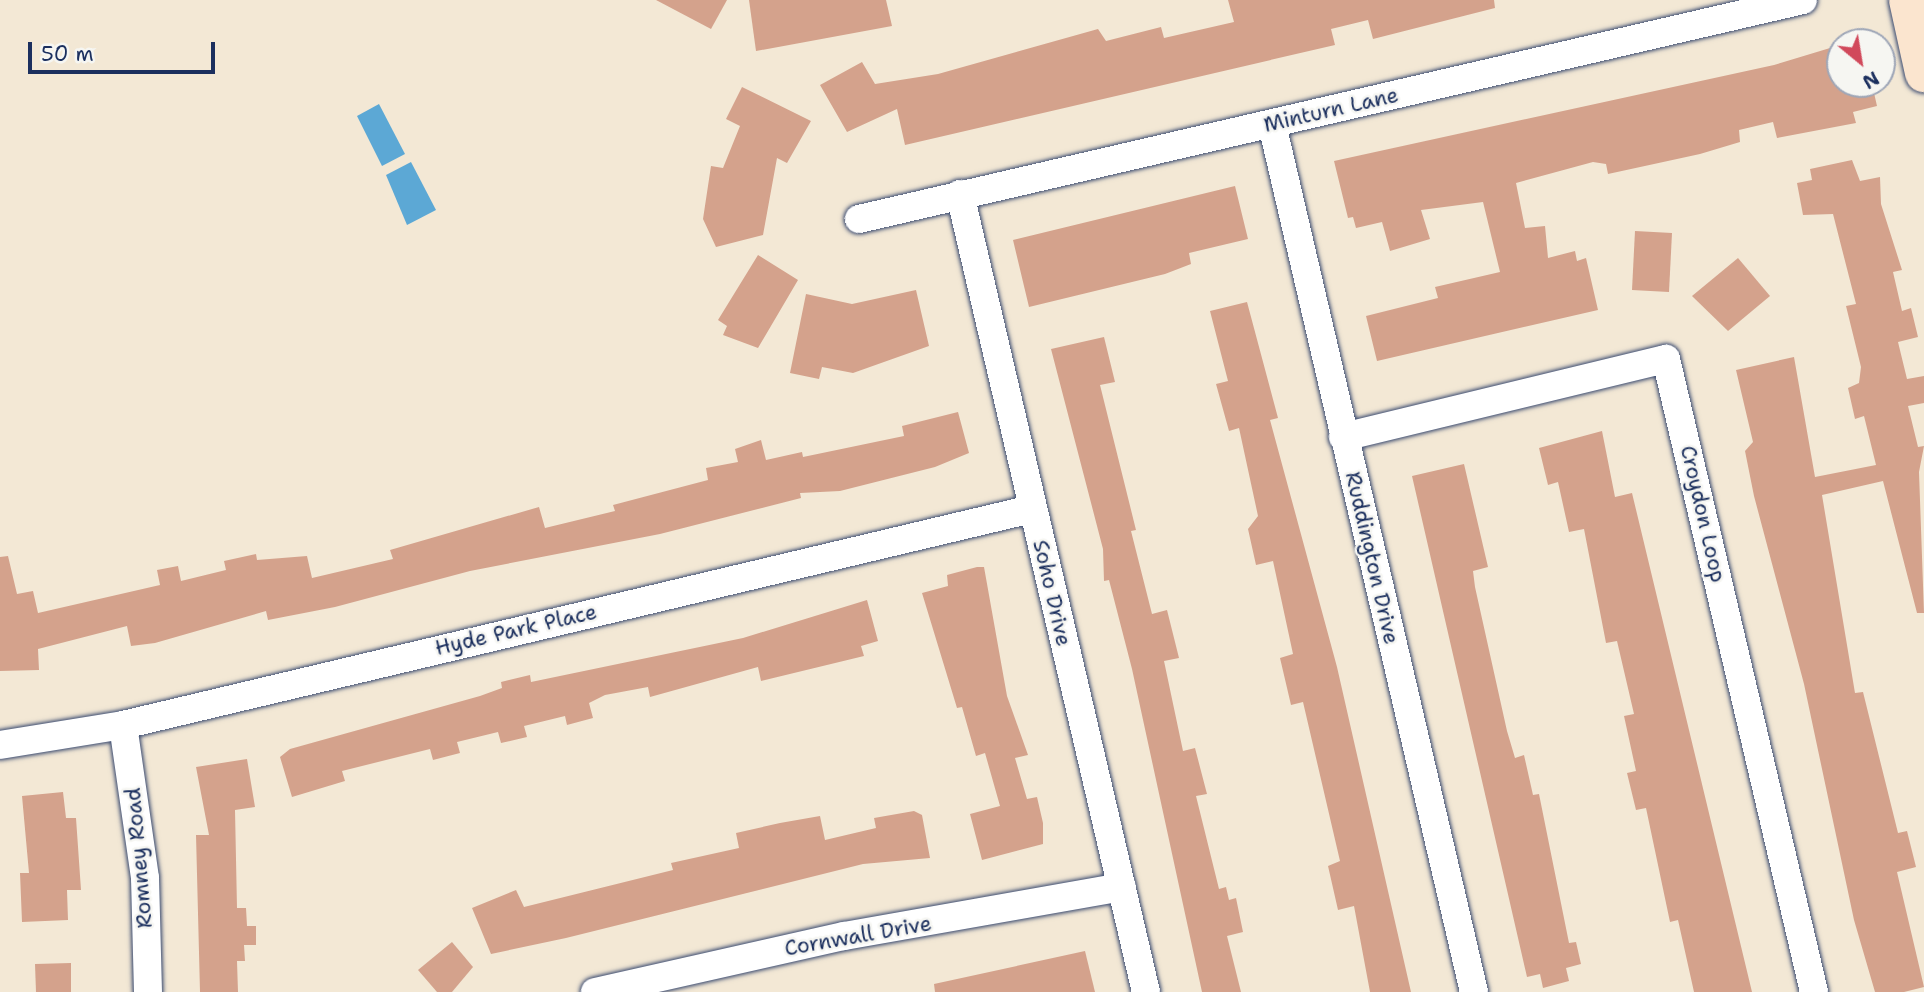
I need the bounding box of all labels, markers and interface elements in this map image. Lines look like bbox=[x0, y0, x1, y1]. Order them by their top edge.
scale bar bbox=[32, 28, 219, 72]
north arrow bbox=[1826, 28, 1896, 98]
text: 50 m bbox=[41, 40, 94, 68]
text: N bbox=[1858, 65, 1884, 94]
street label: Minturn Lane bbox=[1261, 82, 1401, 138]
street label: Croydon Loop bbox=[1675, 443, 1731, 585]
street label: Ruddington Drive bbox=[1340, 469, 1404, 647]
street label: Soho Drive bbox=[1028, 538, 1076, 648]
street label: Hyde Park Place bbox=[433, 599, 599, 661]
street label: Romney Road bbox=[120, 787, 158, 929]
street label: Cornwall Drive bbox=[783, 911, 933, 961]

